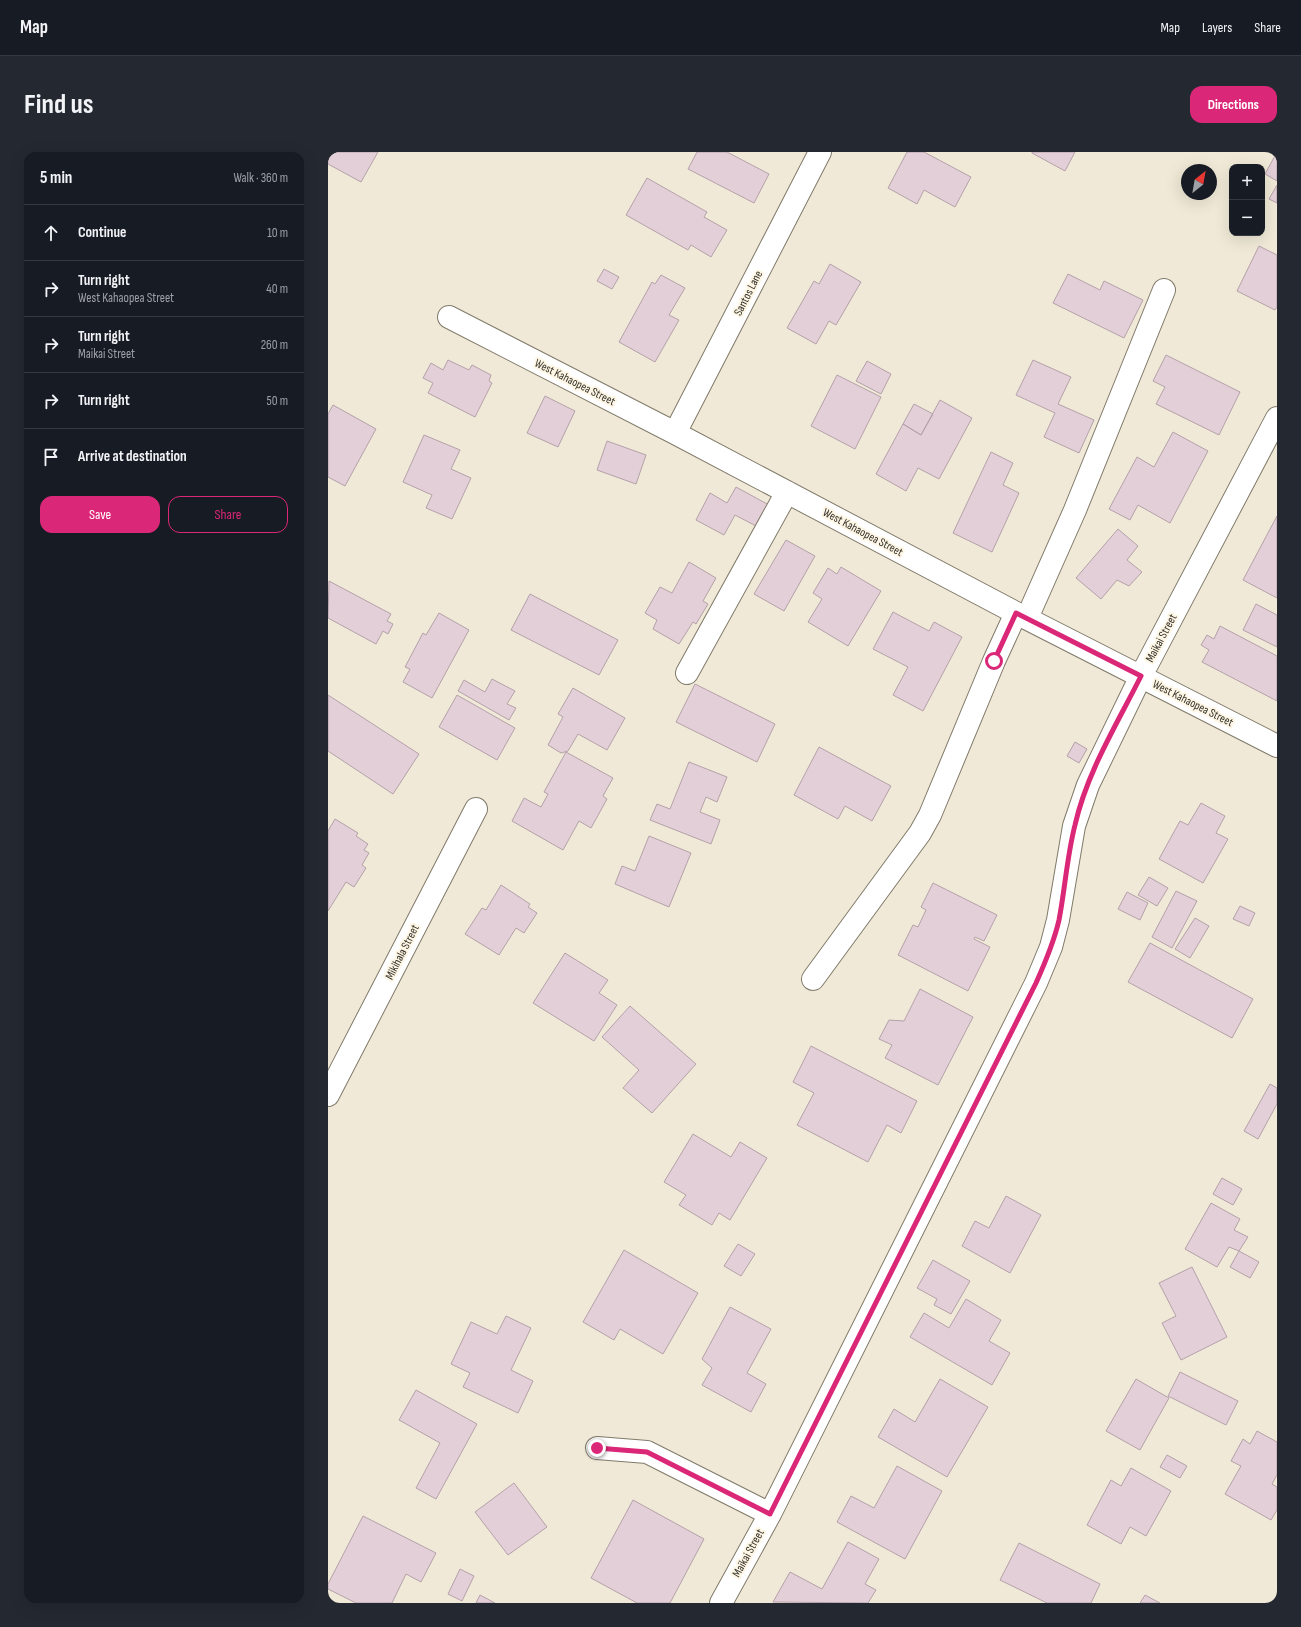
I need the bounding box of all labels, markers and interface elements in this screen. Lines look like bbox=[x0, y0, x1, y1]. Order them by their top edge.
text: Map bbox=[20, 16, 48, 39]
text: Map bbox=[1160, 19, 1180, 36]
text: Layers bbox=[1202, 19, 1232, 36]
text: Share bbox=[1254, 19, 1281, 36]
button: Directions bbox=[1190, 86, 1277, 123]
text: Find us bbox=[24, 88, 93, 121]
north arrow bbox=[1181, 164, 1217, 200]
map controls bbox=[1229, 164, 1265, 236]
button: + bbox=[1229, 164, 1265, 200]
text: 5 min bbox=[40, 168, 72, 188]
text: Walk · 360 m bbox=[233, 170, 288, 186]
button: − bbox=[1229, 200, 1265, 236]
icon: ahead bbox=[40, 222, 62, 244]
text: Continue bbox=[78, 223, 127, 242]
text: 10 m bbox=[267, 225, 288, 241]
street label: Santos Lane bbox=[731, 268, 766, 318]
text: Turn right bbox=[78, 271, 130, 290]
icon: right bbox=[40, 278, 62, 300]
text: 40 m bbox=[266, 281, 288, 297]
text: West Kahaopea Street bbox=[78, 290, 174, 306]
text: Turn right bbox=[78, 327, 130, 346]
icon: right bbox=[40, 334, 62, 356]
text: 260 m bbox=[261, 337, 288, 353]
text: Maikai Street bbox=[78, 346, 135, 362]
street label: West Kahaopea Street bbox=[532, 356, 618, 409]
icon: right bbox=[40, 390, 62, 412]
text: Turn right bbox=[78, 391, 130, 410]
text: 50 m bbox=[267, 393, 288, 409]
icon: arrive bbox=[40, 446, 62, 468]
text: Arrive at destination bbox=[78, 447, 187, 466]
button: Save bbox=[40, 496, 160, 533]
button: Share bbox=[168, 496, 288, 533]
street label: West Kahaopea Street bbox=[820, 505, 906, 560]
street label: Maikai Street bbox=[1142, 611, 1181, 665]
route start bbox=[985, 652, 1003, 670]
street label: West Kahaopea Street bbox=[1150, 677, 1236, 730]
street label: Mikihala Street bbox=[382, 922, 423, 982]
route end bbox=[588, 1439, 606, 1457]
street label: Maikai Street bbox=[729, 1526, 768, 1580]

